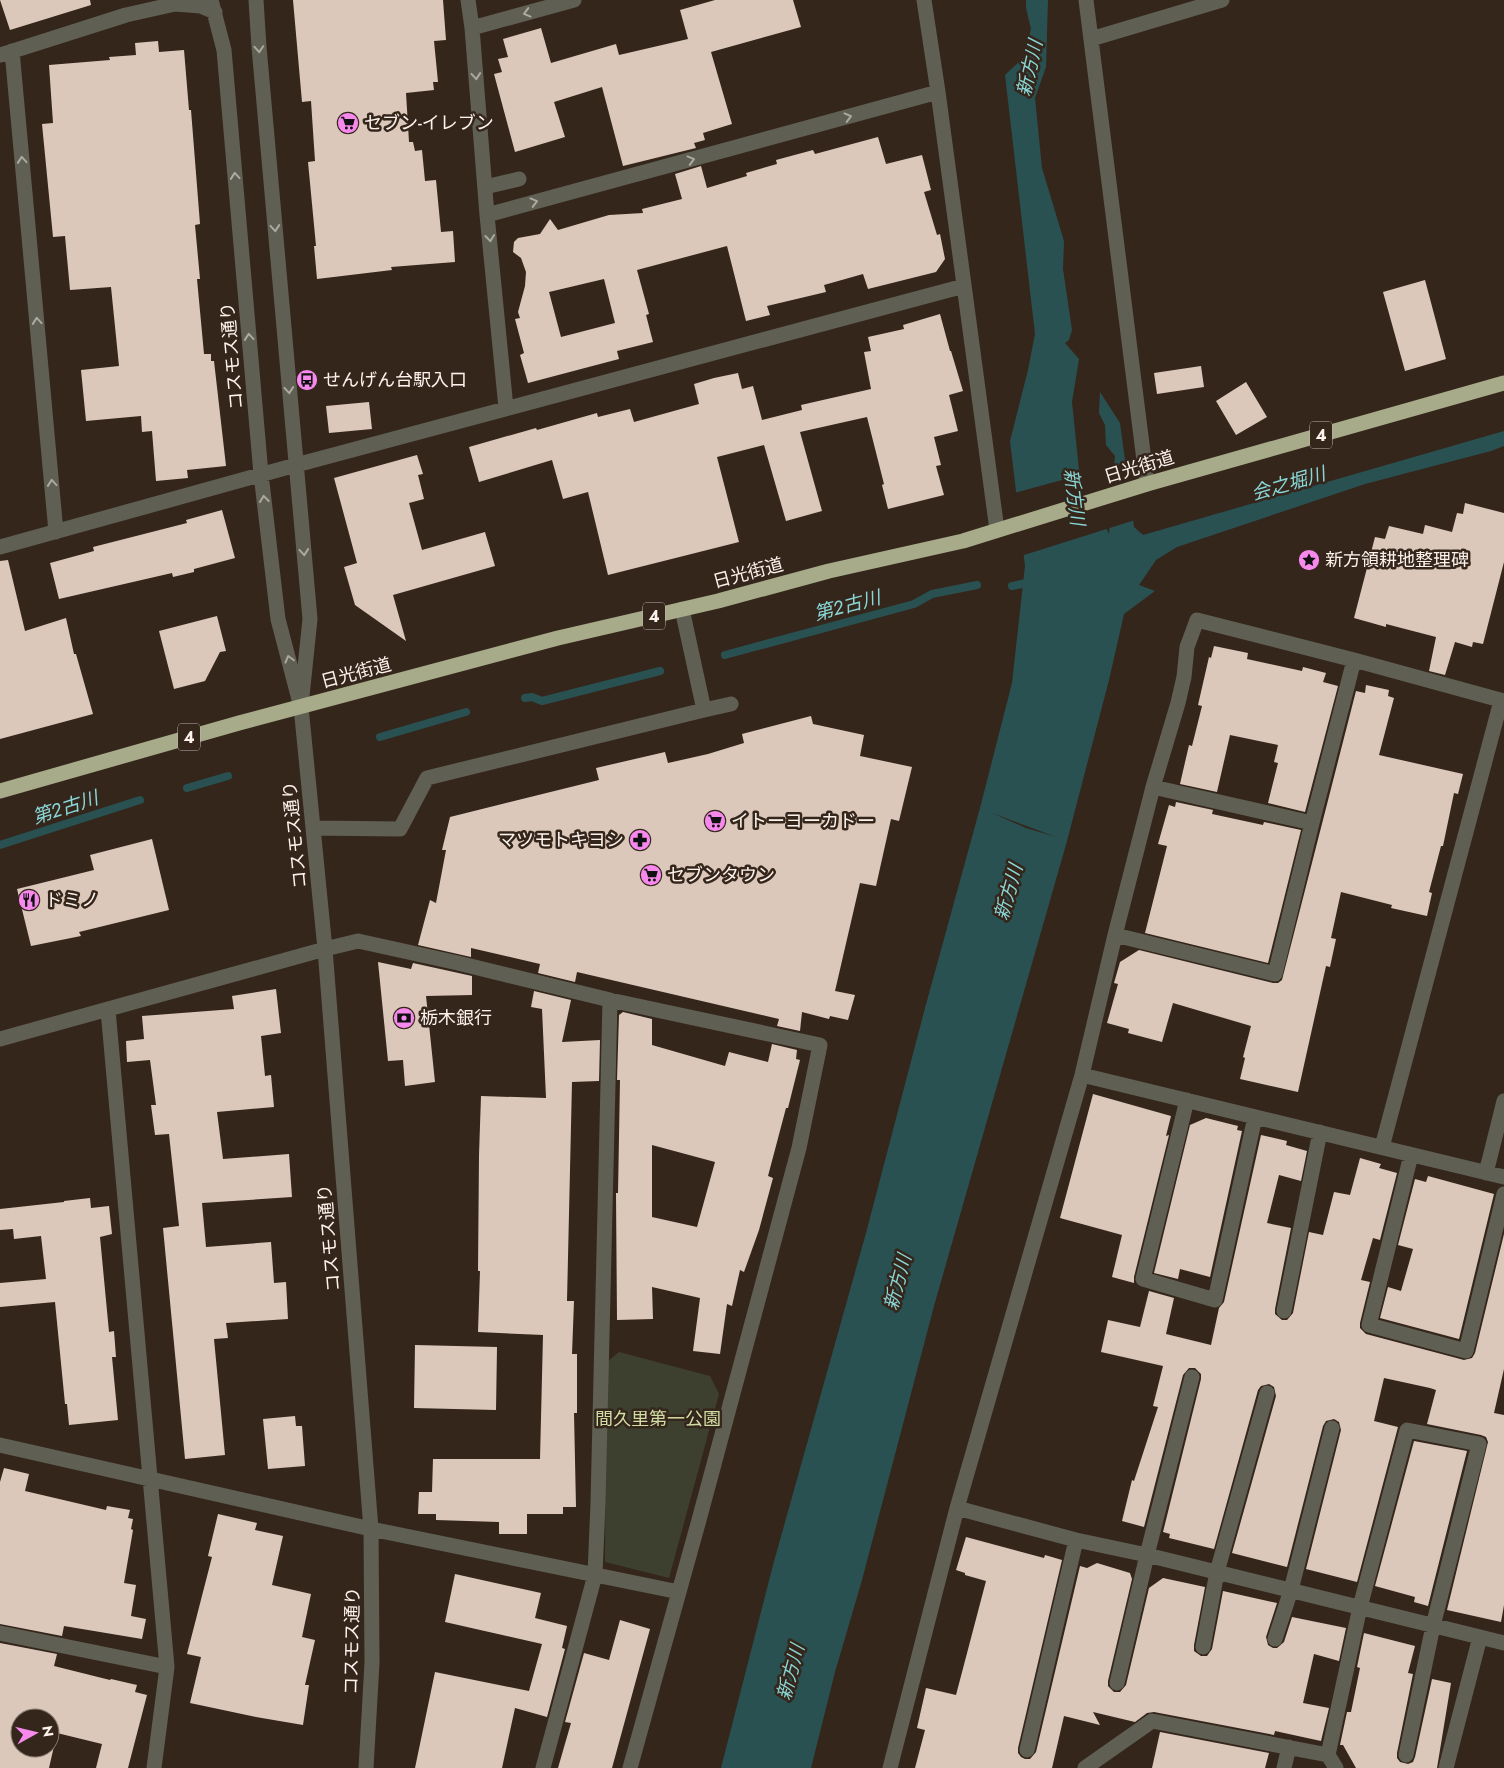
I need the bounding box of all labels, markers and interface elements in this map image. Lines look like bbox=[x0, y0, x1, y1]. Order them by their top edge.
one-way arrow bbox=[523, 7, 531, 17]
water label: 新方川 bbox=[1010, 35, 1050, 99]
one-way arrow bbox=[254, 45, 265, 53]
one-way arrow bbox=[470, 72, 481, 80]
place label: セブン-イレブン bbox=[364, 110, 494, 136]
supermarket icon: セブン-イレブン bbox=[336, 111, 360, 135]
one-way arrow bbox=[843, 112, 852, 123]
one-way arrow bbox=[17, 155, 28, 163]
one-way arrow bbox=[687, 155, 695, 165]
one-way arrow bbox=[230, 171, 241, 179]
one-way arrow bbox=[530, 198, 538, 208]
one-way arrow bbox=[269, 224, 280, 232]
one-way arrow bbox=[484, 234, 495, 242]
street label: コスモス通り bbox=[214, 301, 250, 411]
one-way arrow bbox=[32, 317, 43, 325]
one-way arrow bbox=[244, 333, 255, 341]
place label: せんげん台駅入口 bbox=[323, 367, 467, 393]
bus stop icon: せんげん台駅入口 bbox=[295, 368, 319, 392]
one-way arrow bbox=[283, 386, 294, 394]
road number: 4 bbox=[1310, 422, 1332, 448]
street label: 日光街道 bbox=[1101, 444, 1177, 490]
water label: 会之堀川 bbox=[1248, 459, 1330, 507]
water label: 新方川 bbox=[1058, 467, 1092, 529]
one-way arrow bbox=[47, 479, 58, 487]
one-way arrow bbox=[259, 495, 270, 503]
place label: 新方領耕地整理碑 bbox=[1325, 547, 1469, 573]
one-way arrow bbox=[298, 548, 309, 556]
place icon: 新方領耕地整理碑 bbox=[1297, 548, 1321, 572]
street label: 日光街道 bbox=[710, 551, 786, 595]
water label: 第２古川 bbox=[811, 583, 885, 627]
road number: 4 bbox=[643, 602, 665, 630]
street label: 日光街道 bbox=[318, 651, 394, 695]
one-way arrow bbox=[284, 656, 294, 664]
road number: 4 bbox=[178, 724, 200, 750]
street label: コスモス通り bbox=[276, 780, 314, 890]
water label: 第２古川 bbox=[29, 784, 103, 831]
place label: イトーヨーカドー bbox=[731, 808, 875, 834]
supermarket icon: イトーヨーカドー bbox=[703, 809, 727, 833]
place label: マツモトキヨシ bbox=[498, 827, 624, 853]
pharmacy icon: マツモトキヨシ bbox=[628, 828, 652, 852]
water label: 新方川 bbox=[988, 859, 1030, 923]
place label: セブンタウン bbox=[667, 862, 775, 888]
supermarket icon: セブンタウン bbox=[639, 863, 663, 887]
place label: ドミノ bbox=[45, 887, 99, 913]
restaurant icon: ドミノ bbox=[17, 888, 41, 912]
place label: 栃木銀行 bbox=[420, 1005, 492, 1031]
bank icon: 栃木銀行 bbox=[392, 1006, 416, 1030]
street label: コスモス通り bbox=[311, 1183, 347, 1293]
water label: 新方川 bbox=[877, 1249, 918, 1313]
park label: 間久里第一公園 bbox=[595, 1406, 721, 1432]
street label: コスモス通り bbox=[338, 1587, 366, 1695]
water label: 新方川 bbox=[770, 1639, 811, 1703]
north arrow bbox=[10, 1708, 60, 1758]
text: N bbox=[37, 1724, 59, 1738]

